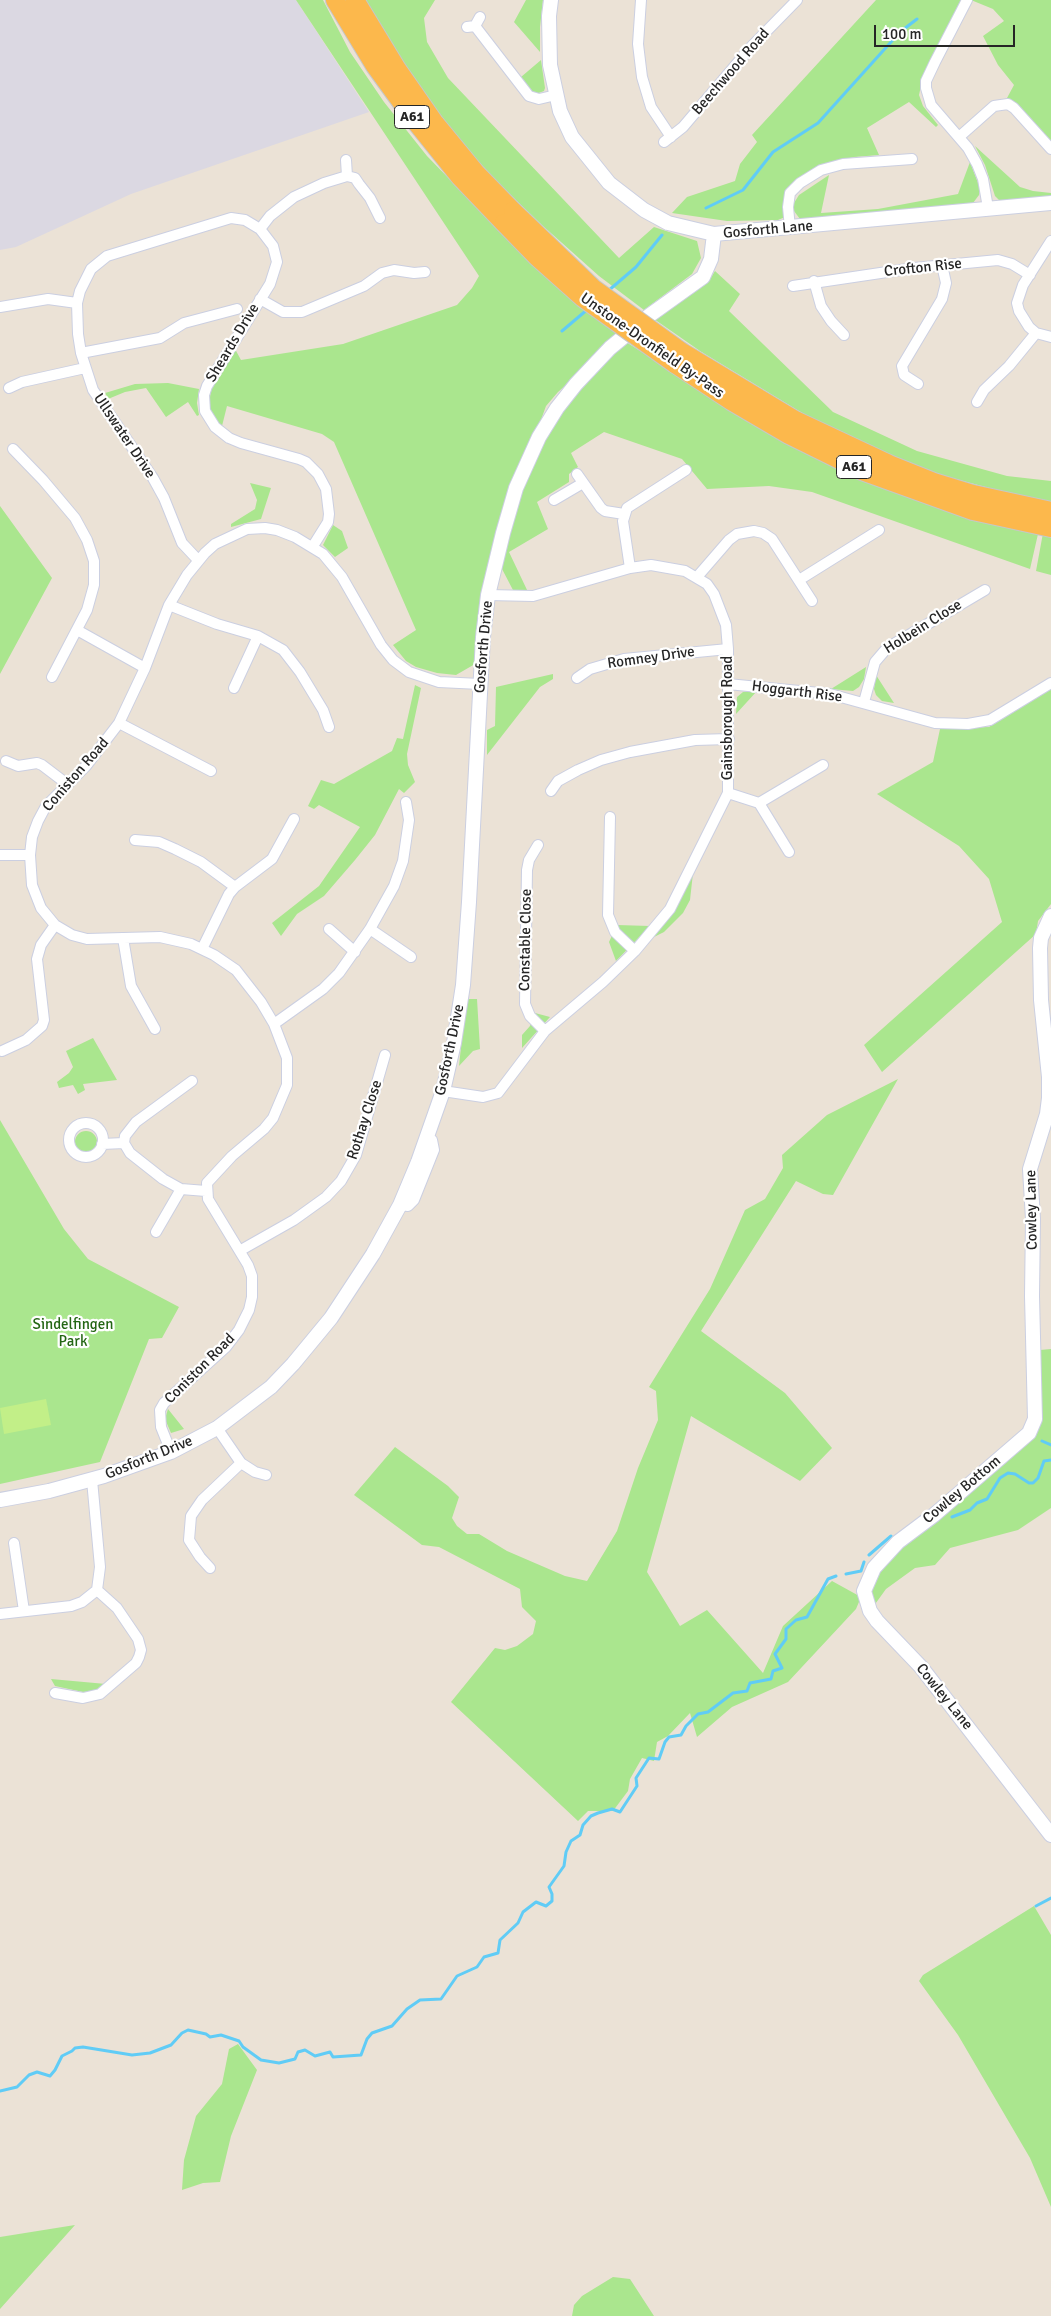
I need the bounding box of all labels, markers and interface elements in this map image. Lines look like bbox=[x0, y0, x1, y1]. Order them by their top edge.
scale bar bbox=[876, 15, 1017, 47]
street label: Beechwood Road bbox=[689, 25, 773, 119]
text: 100 m bbox=[882, 25, 922, 43]
road number: A61 bbox=[394, 105, 430, 128]
street label: Gosforth Lane bbox=[722, 217, 814, 243]
street label: Crofton Rise bbox=[883, 255, 963, 281]
street label: Unstone-Dronfield By-Pass bbox=[577, 289, 727, 403]
street label: Sheards Drive bbox=[203, 300, 263, 386]
street label: Ullswater Drive bbox=[89, 390, 159, 482]
road number: A61 bbox=[836, 456, 872, 478]
street label: Holbein Close bbox=[881, 596, 965, 658]
street label: Gosforth Drive bbox=[471, 600, 497, 694]
street label: Romney Drive bbox=[606, 643, 696, 673]
street label: Gainsborough Road bbox=[719, 656, 737, 780]
street label: Hoggarth Rise bbox=[751, 678, 843, 706]
street label: Coniston Road bbox=[39, 734, 113, 816]
street label: Constable Close bbox=[516, 889, 536, 991]
street label: Gosforth Drive bbox=[432, 1003, 468, 1097]
street label: Rothay Close bbox=[344, 1078, 386, 1162]
street label: Cowley Lane bbox=[1022, 1170, 1042, 1250]
park label: Sindelfingen Park bbox=[33, 1316, 113, 1351]
street label: Coniston Road bbox=[161, 1330, 239, 1408]
street label: Gosforth Drive bbox=[103, 1432, 195, 1484]
street label: Cowley Bottom bbox=[919, 1452, 1005, 1528]
street label: Cowley Lane bbox=[912, 1660, 976, 1734]

